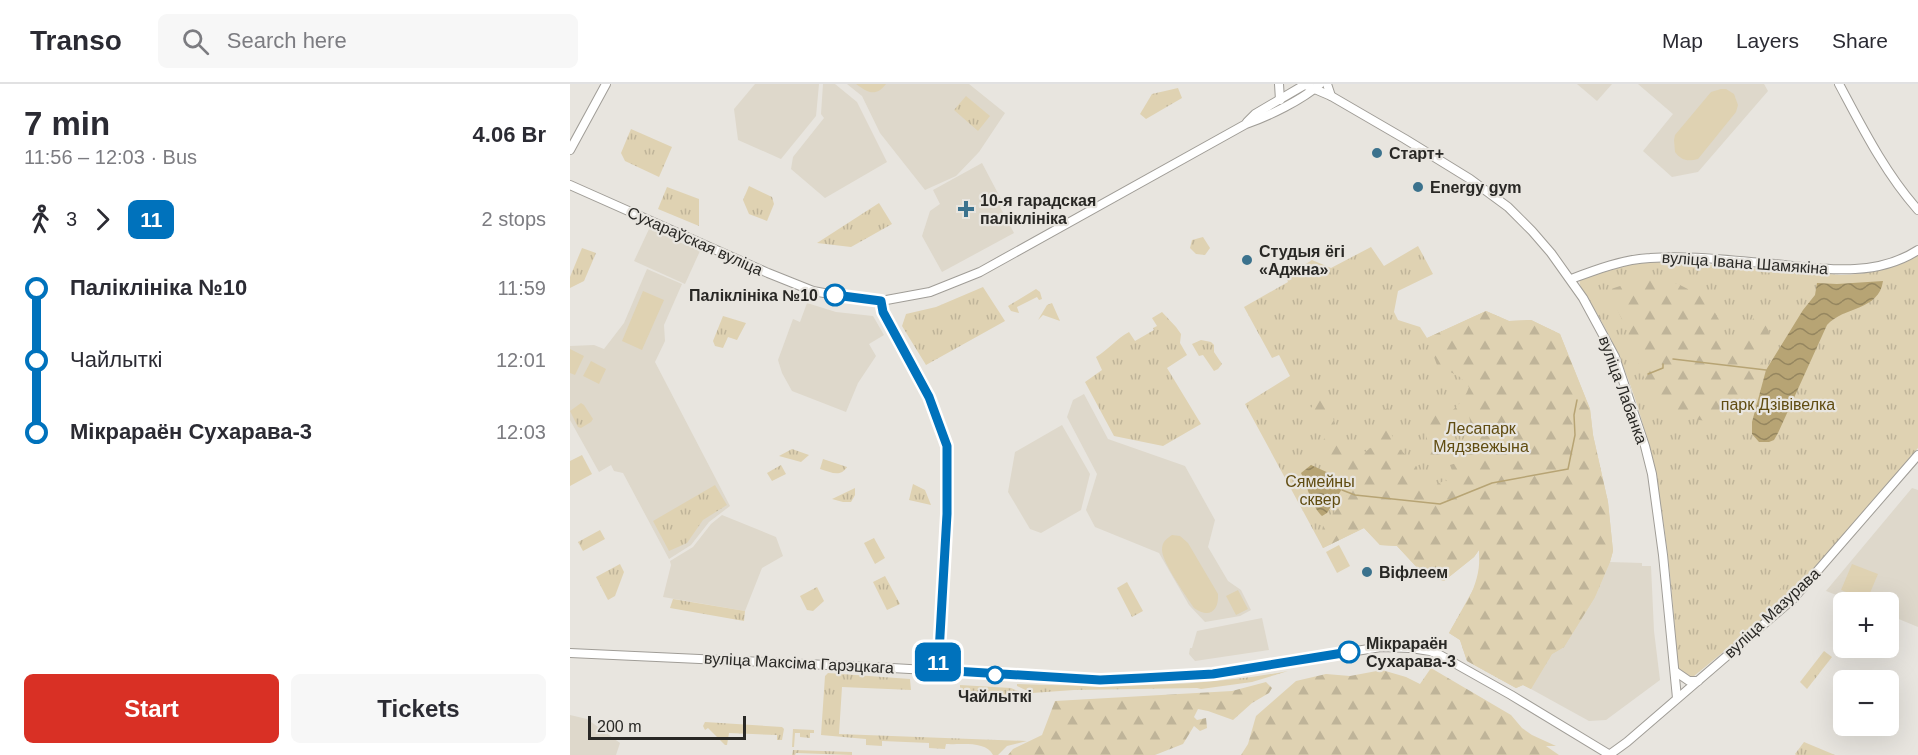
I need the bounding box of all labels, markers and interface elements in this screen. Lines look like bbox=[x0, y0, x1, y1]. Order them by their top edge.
search box bbox=[158, 14, 578, 68]
text: Transo bbox=[30, 25, 122, 56]
icon: search bbox=[179, 25, 212, 58]
text: Search here bbox=[227, 28, 347, 53]
text: Map bbox=[1662, 29, 1703, 52]
text: Layers bbox=[1736, 29, 1799, 52]
text: Share bbox=[1832, 29, 1888, 52]
text: 7 min bbox=[24, 105, 110, 142]
text: 4.06 Br bbox=[473, 122, 546, 147]
place label: Старт+ bbox=[1389, 145, 1444, 162]
text: 11:56 – 12:03 · Bus bbox=[24, 146, 197, 168]
marker: Старт+ bbox=[1370, 146, 1384, 160]
place label: Energy gym bbox=[1430, 179, 1522, 196]
marker: Energy gym bbox=[1411, 180, 1425, 194]
place label: 10-я гарадская паліклініка bbox=[980, 192, 1096, 227]
marker: 10-я гарадская паліклініка bbox=[957, 200, 975, 218]
icon: walk bbox=[24, 203, 57, 236]
icon: forward bbox=[86, 203, 119, 236]
street label: Сухараўская вуліца bbox=[625, 204, 765, 279]
text: 3 bbox=[66, 208, 77, 230]
text: 11 bbox=[140, 208, 162, 231]
text: 2 stops bbox=[482, 208, 546, 230]
place label: Студыя ёгі «Аджна» bbox=[1259, 243, 1345, 278]
street label: вуліца Івана Шамякіна bbox=[1661, 249, 1829, 277]
marker: Студыя ёгі «Аджна» bbox=[1240, 253, 1254, 267]
text: Паліклініка №10 bbox=[70, 275, 247, 300]
text: 11:59 bbox=[497, 277, 546, 299]
marker: Паліклініка №10 bbox=[824, 284, 846, 306]
place label: Паліклініка №10 bbox=[689, 287, 818, 304]
street label: вуліца Лабанка bbox=[1596, 334, 1650, 446]
text: Чайлыткі bbox=[70, 347, 162, 372]
text: 12:01 bbox=[496, 349, 546, 371]
park label: парк Дзівівелка bbox=[1721, 396, 1835, 413]
text: Мікрараён Сухарава-3 bbox=[70, 419, 312, 444]
park label: Лесапарк Мядзвежына bbox=[1433, 420, 1529, 455]
text: 12:03 bbox=[496, 421, 546, 443]
park label: Сямейны сквер bbox=[1285, 473, 1355, 508]
place label: Віфлеем bbox=[1379, 564, 1448, 581]
marker: Віфлеем bbox=[1360, 565, 1374, 579]
street label: вуліца Мазурава bbox=[1721, 565, 1823, 661]
map controls bbox=[1833, 592, 1899, 736]
button: + bbox=[1833, 592, 1899, 658]
place label: Мікрараён Сухарава-3 bbox=[1366, 635, 1456, 670]
marker: Мікрараён Сухарава-3 bbox=[1338, 641, 1360, 663]
line badge: 11 bbox=[911, 642, 965, 682]
street label: вуліца Максіма Гарэцкага bbox=[704, 650, 895, 676]
text: 11 bbox=[927, 651, 949, 674]
marker: Чайлыткі bbox=[986, 666, 1004, 684]
button: − bbox=[1833, 670, 1899, 736]
button: Start bbox=[24, 674, 279, 743]
button: Tickets bbox=[291, 674, 546, 743]
place label: Чайлыткі bbox=[958, 688, 1032, 705]
scale bar bbox=[588, 713, 746, 740]
text: 200 m bbox=[597, 718, 641, 735]

